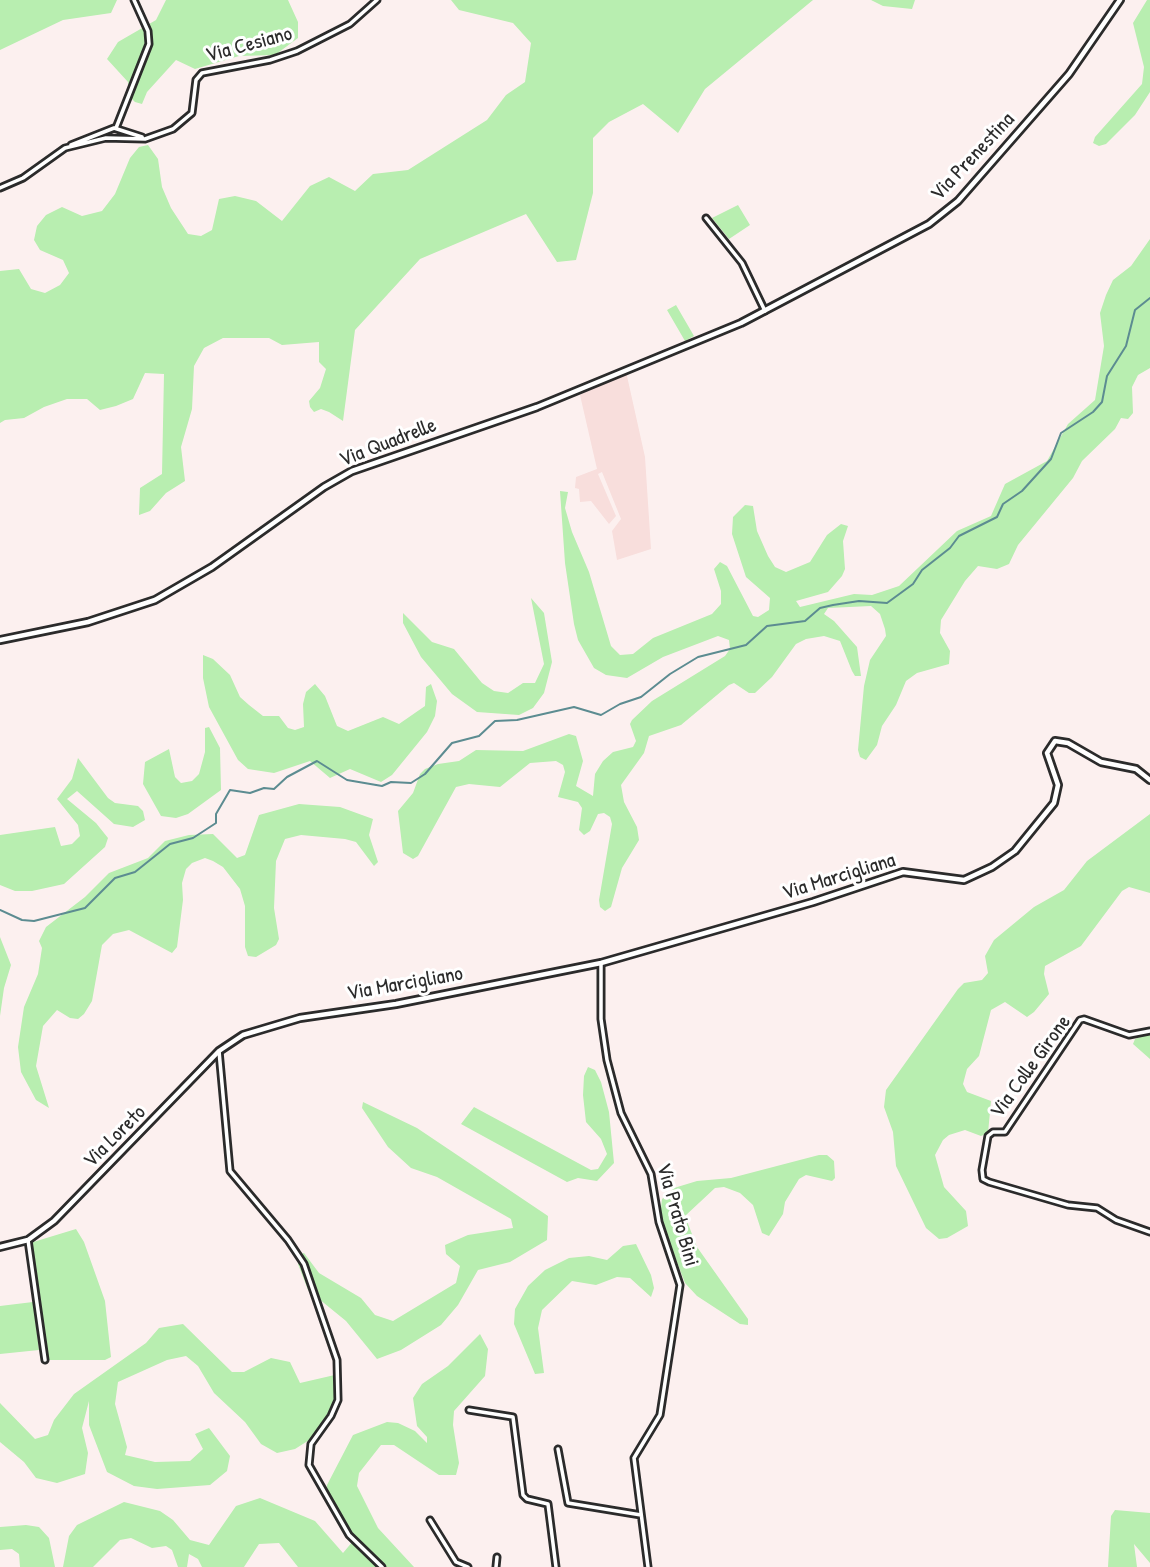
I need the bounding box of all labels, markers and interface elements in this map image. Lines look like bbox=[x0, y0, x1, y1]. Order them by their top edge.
street label: Via Cesiano bbox=[203, 21, 295, 69]
street label: Via Prenestina bbox=[926, 108, 1020, 206]
street label: Via Quadrelle bbox=[336, 413, 440, 473]
street label: Via Marcigliana bbox=[779, 848, 899, 906]
street label: Via Marcigliano bbox=[345, 961, 465, 1007]
street label: Via Colle Girone bbox=[985, 1011, 1077, 1123]
street label: Via Loreto bbox=[79, 1101, 151, 1173]
street label: Via Prato Bini bbox=[650, 1161, 704, 1269]

